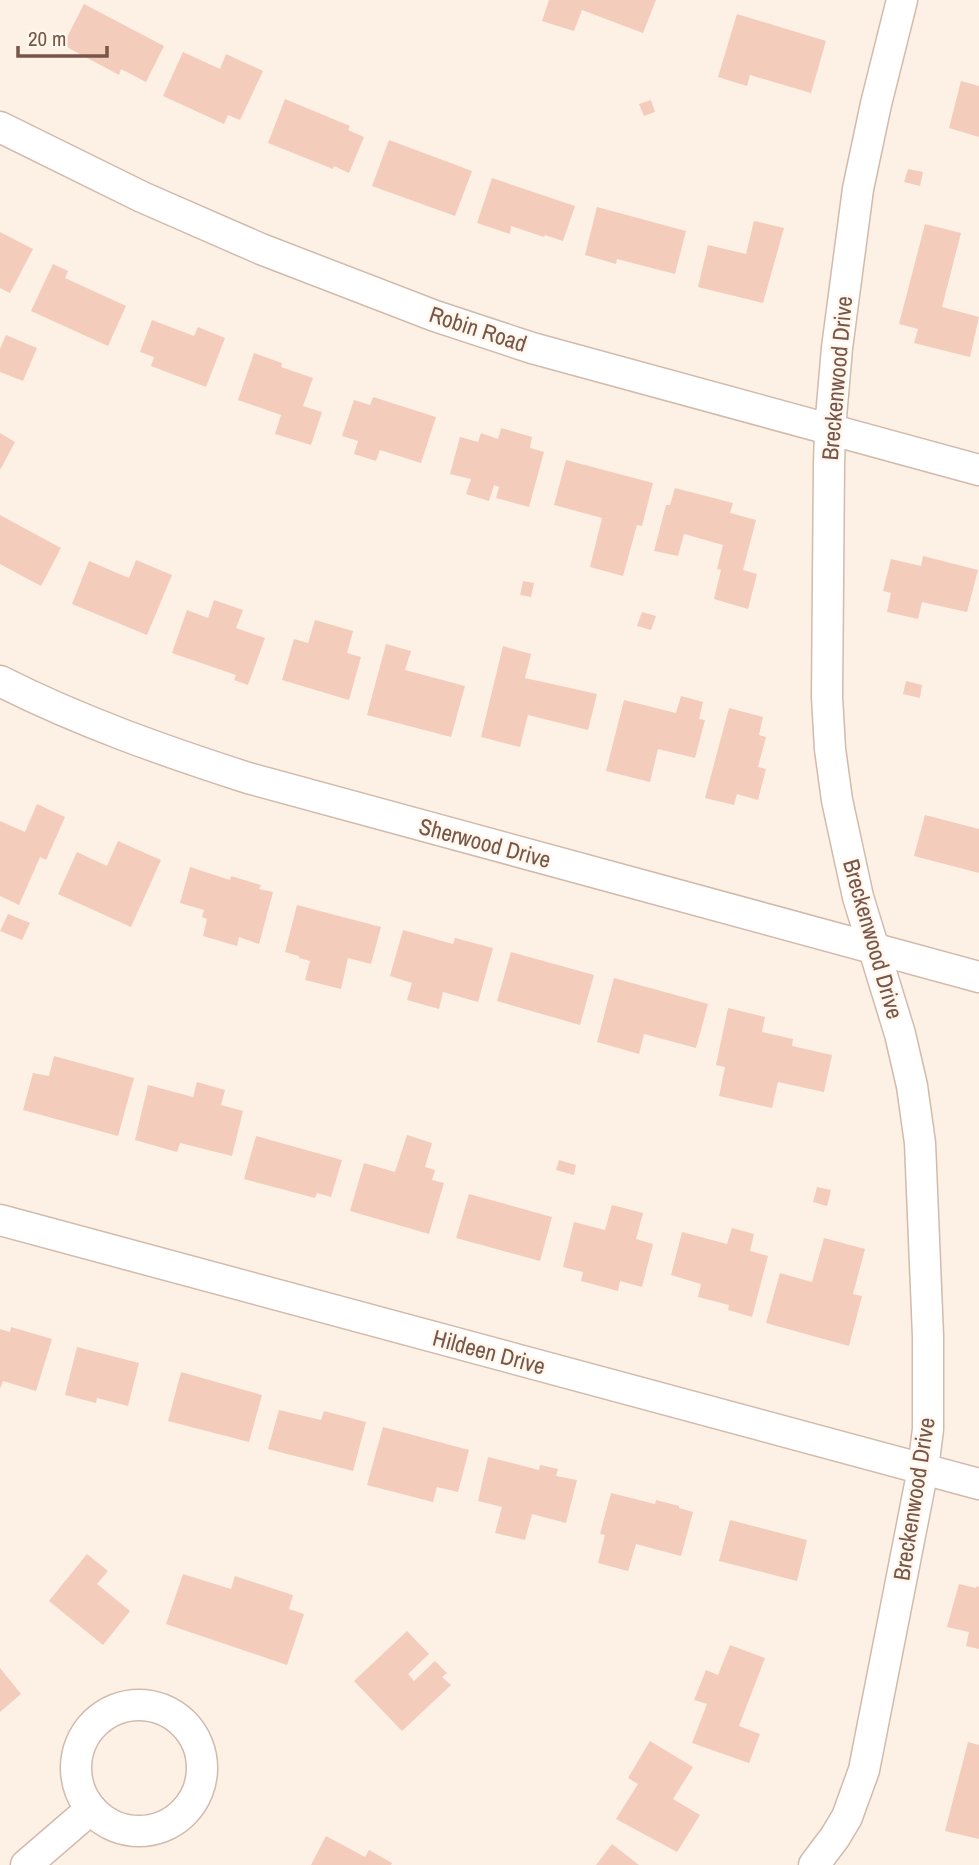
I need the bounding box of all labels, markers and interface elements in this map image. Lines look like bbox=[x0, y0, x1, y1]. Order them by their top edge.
scale bar bbox=[18, 14, 107, 58]
text: 20 m bbox=[28, 24, 66, 53]
street label: Breckenwood Drive bbox=[814, 295, 859, 461]
street label: Robin Road bbox=[425, 298, 531, 359]
street label: Sherwood Drive bbox=[416, 810, 554, 875]
street label: Breckenwood Drive bbox=[836, 855, 911, 1022]
street label: Hildeen Drive bbox=[429, 1322, 549, 1381]
street label: Breckenwood Drive bbox=[885, 1415, 942, 1583]

